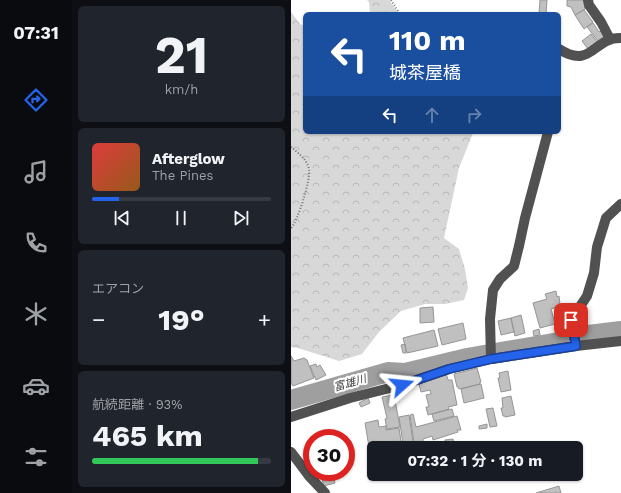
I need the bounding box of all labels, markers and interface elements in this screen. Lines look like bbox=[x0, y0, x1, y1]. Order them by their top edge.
text: 07:31 bbox=[13, 22, 59, 43]
text: 110 m bbox=[389, 24, 466, 57]
text: 21 bbox=[155, 25, 208, 86]
icon: left bbox=[323, 28, 375, 80]
text: 城茶屋橋 bbox=[389, 62, 461, 83]
text: km/h bbox=[165, 82, 198, 97]
icon: directions bbox=[22, 86, 50, 114]
icon: left bbox=[379, 104, 401, 126]
icon: ahead bbox=[421, 104, 443, 126]
icon: right bbox=[463, 104, 485, 126]
text: Afterglow bbox=[152, 150, 225, 168]
icon: music bbox=[22, 158, 50, 186]
text: The Pines bbox=[152, 168, 213, 183]
icon: previous bbox=[111, 207, 133, 229]
icon: pause bbox=[170, 207, 192, 229]
icon: next bbox=[230, 207, 252, 229]
icon: phone bbox=[22, 229, 50, 257]
text: エアコン bbox=[92, 281, 144, 296]
icon: climate bbox=[22, 300, 50, 328]
text: 19° bbox=[158, 302, 205, 337]
pin bbox=[554, 303, 588, 337]
text: − bbox=[92, 307, 105, 332]
text: + bbox=[258, 307, 271, 332]
icon: arrive bbox=[560, 309, 582, 331]
position arrow bbox=[381, 364, 423, 406]
icon: car bbox=[22, 372, 50, 400]
water label: 富雄川 bbox=[332, 372, 369, 394]
text: 航続距離 · 93% bbox=[92, 397, 182, 412]
text: 465 km bbox=[92, 418, 203, 453]
speed limit sign: 30 bbox=[303, 429, 355, 481]
icon: filters bbox=[22, 443, 50, 471]
text: 07:32 · 1 分 · 130 m bbox=[408, 452, 542, 470]

